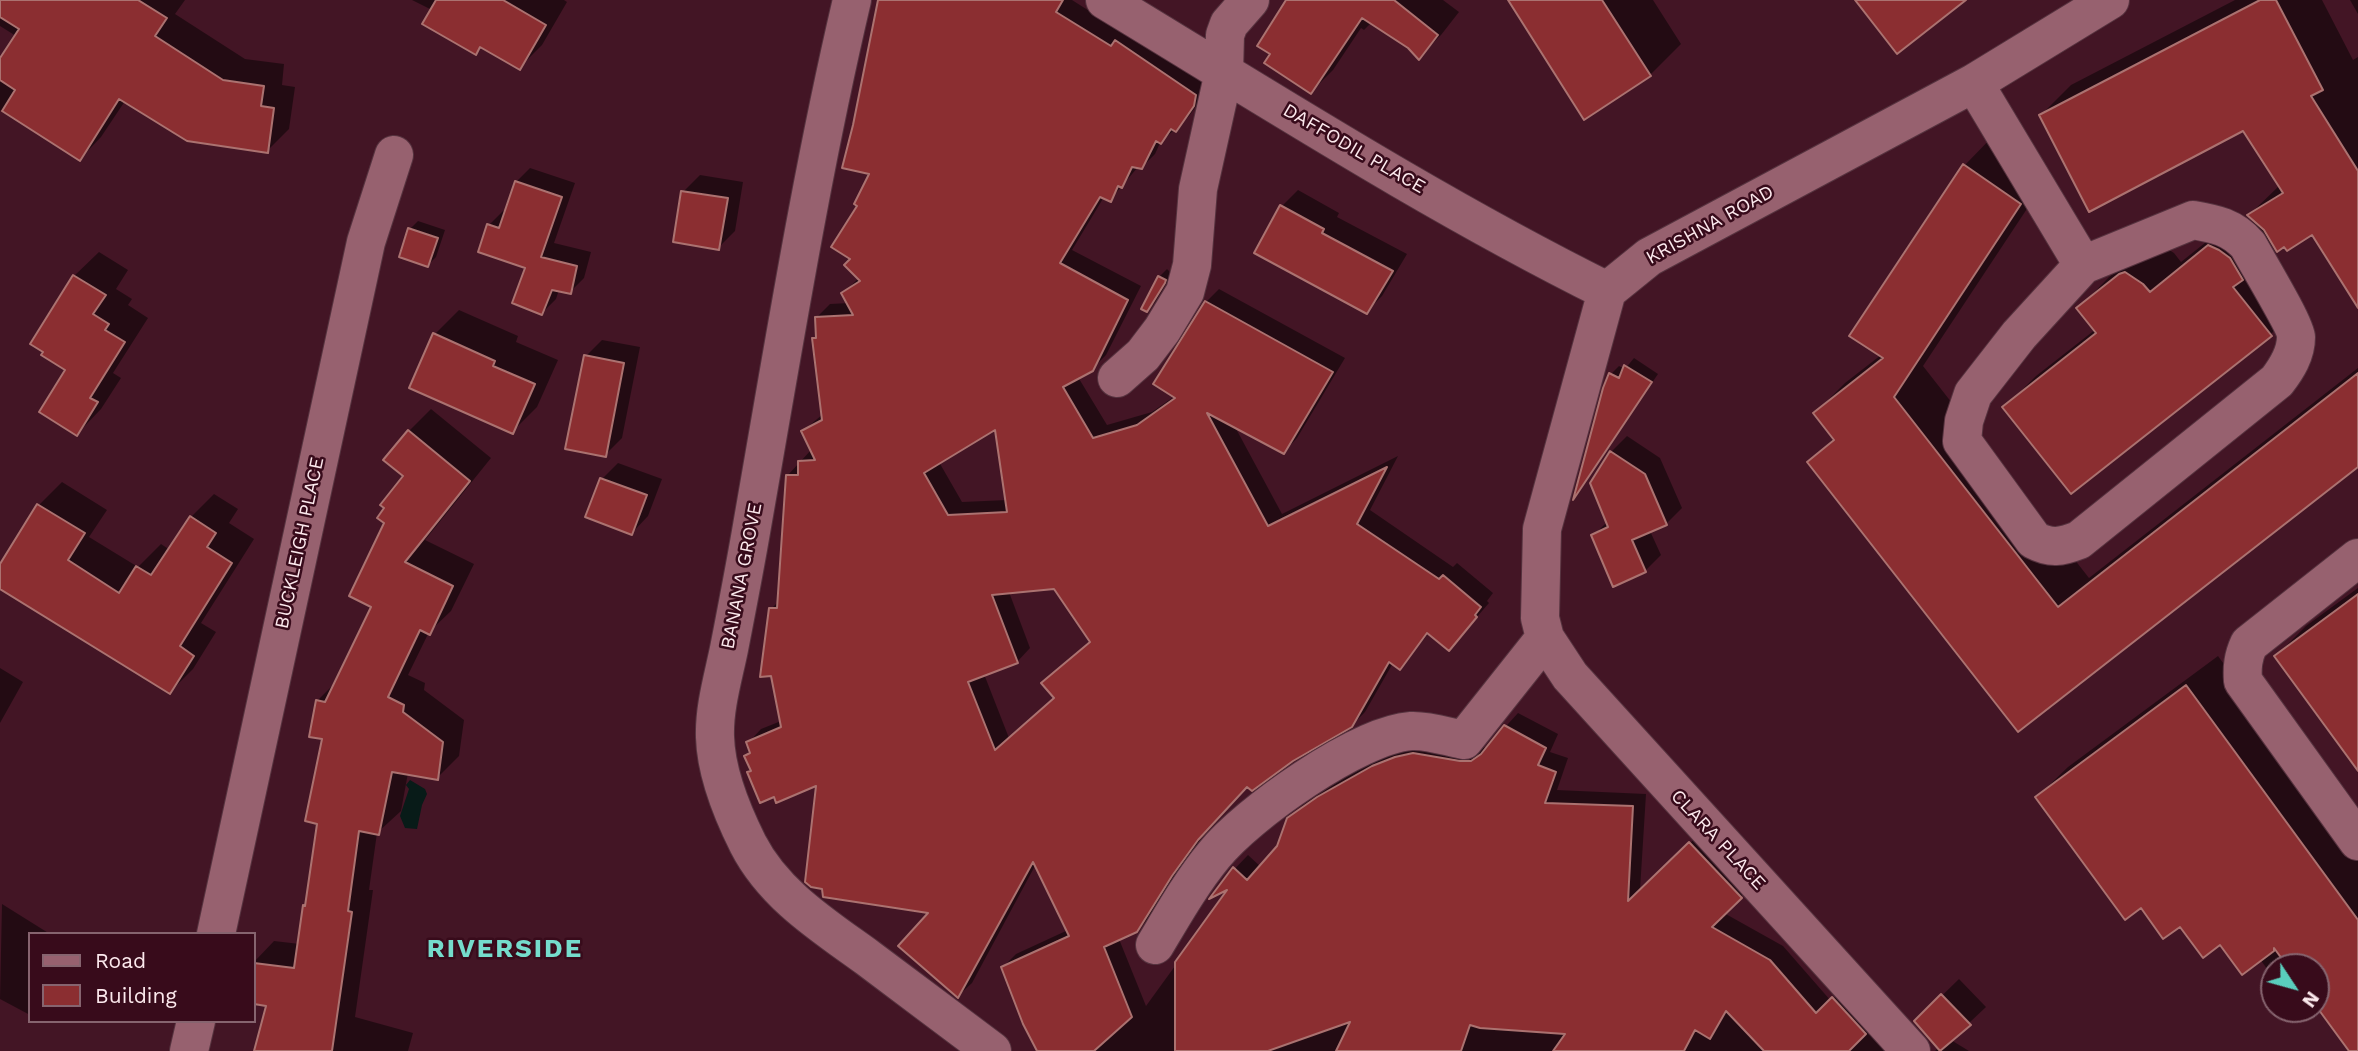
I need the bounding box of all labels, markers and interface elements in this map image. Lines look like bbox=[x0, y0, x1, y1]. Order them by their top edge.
street label: DAFFODIL PLACE bbox=[1279, 99, 1429, 199]
street label: KRISHNA ROAD bbox=[1642, 181, 1778, 269]
street label: BUCKLEIGH PLACE bbox=[271, 455, 329, 631]
street label: BANANA GROVE bbox=[717, 501, 767, 651]
street label: CLARA PLACE bbox=[1666, 785, 1770, 895]
legend bbox=[28, 932, 256, 1023]
district label: RIVERSIDE bbox=[428, 933, 582, 965]
text: Road bbox=[95, 948, 146, 973]
north arrow bbox=[2260, 953, 2330, 1023]
text: Building bbox=[95, 983, 177, 1008]
text: N bbox=[2297, 987, 2324, 1012]

